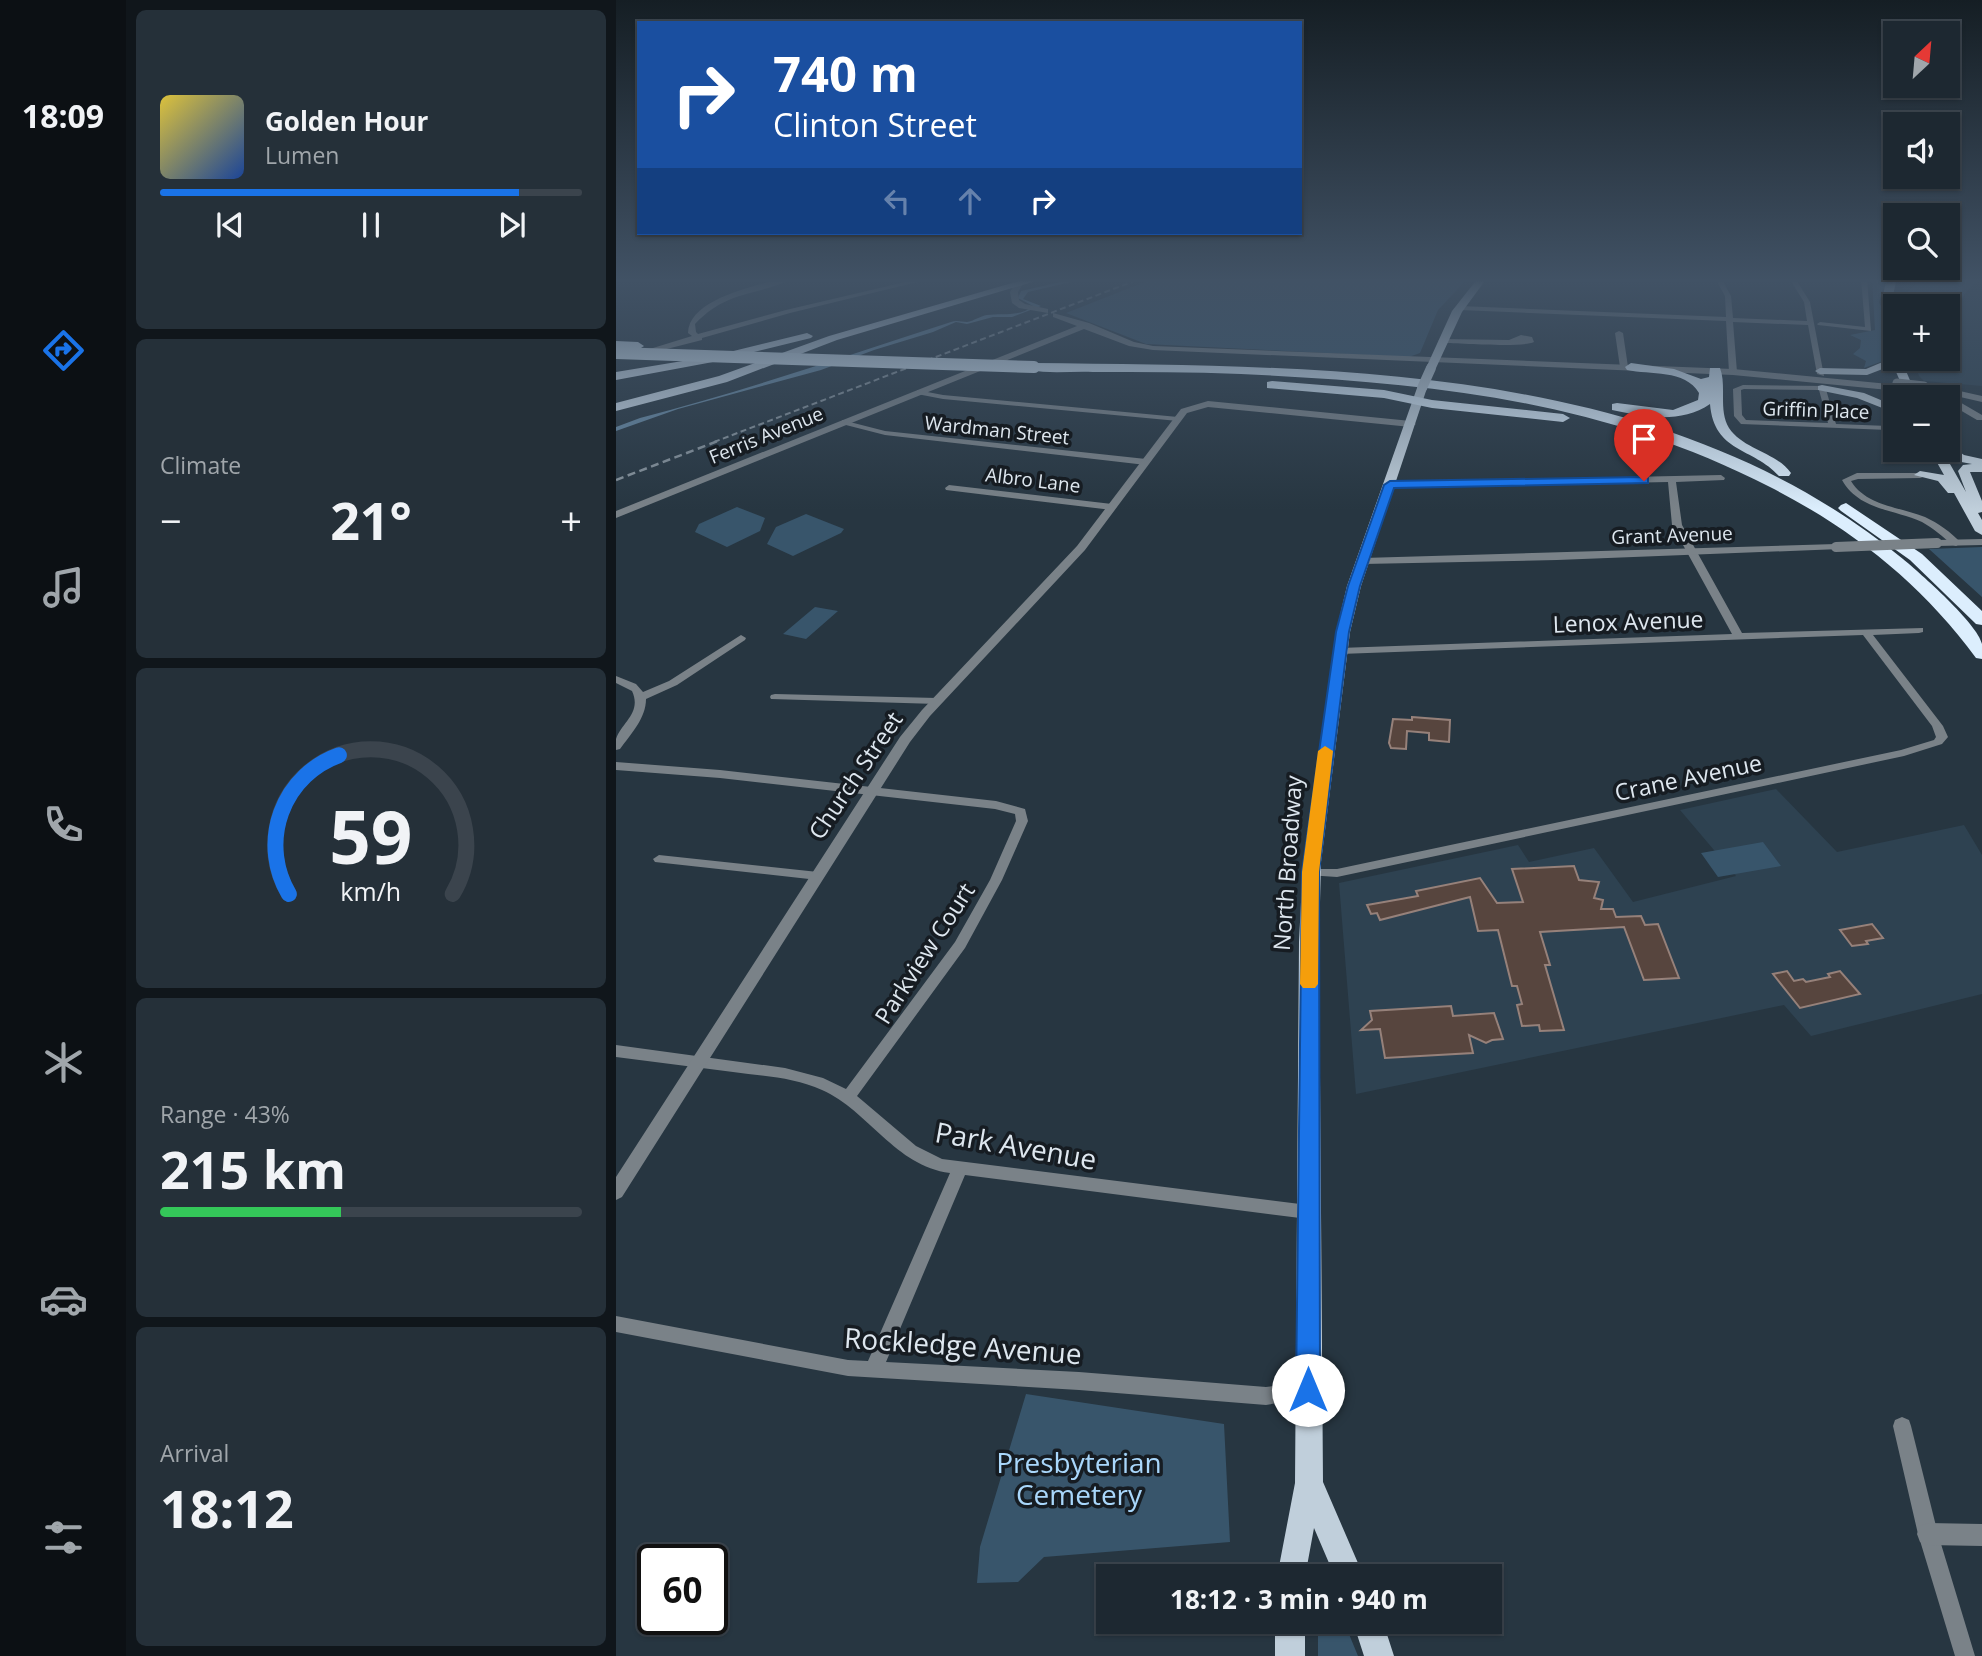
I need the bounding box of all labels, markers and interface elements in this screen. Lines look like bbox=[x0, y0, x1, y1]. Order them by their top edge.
north arrow bbox=[1883, 21, 1960, 98]
map controls bbox=[1883, 21, 1960, 462]
text: 740 m bbox=[773, 40, 918, 106]
icon: right bbox=[658, 49, 749, 140]
text: 18:09 bbox=[22, 94, 104, 137]
text: Golden Hour bbox=[265, 103, 428, 139]
text: Clinton Street bbox=[773, 103, 977, 146]
button: sound bbox=[1883, 112, 1960, 189]
text: Lumen bbox=[265, 139, 339, 171]
icon: left bbox=[878, 182, 916, 220]
icon: ahead bbox=[951, 182, 989, 220]
icon: right bbox=[1024, 182, 1062, 220]
button: search bbox=[1883, 203, 1960, 280]
icon: previous bbox=[211, 206, 249, 244]
icon: pause bbox=[352, 206, 390, 244]
icon: next bbox=[493, 206, 531, 244]
button: + bbox=[1883, 294, 1960, 371]
icon: directions bbox=[39, 326, 88, 375]
button: − bbox=[1883, 385, 1960, 462]
street label: Griffin Place bbox=[1762, 395, 1870, 425]
street label: Ferris Avenue bbox=[705, 400, 827, 470]
street label: Wardman Street bbox=[923, 409, 1071, 451]
pin bbox=[1614, 409, 1674, 481]
icon: arrive bbox=[1625, 420, 1663, 458]
text: Climate bbox=[160, 449, 241, 481]
street label: Albro Lane bbox=[984, 461, 1082, 499]
text: 21° bbox=[330, 484, 412, 555]
text: − bbox=[160, 494, 182, 546]
text: + bbox=[560, 494, 582, 546]
street label: Grant Avenue bbox=[1611, 520, 1733, 550]
icon: music bbox=[39, 563, 88, 612]
street label: Lenox Avenue bbox=[1552, 602, 1704, 640]
street label: Church Street bbox=[801, 705, 909, 845]
street label: Crane Avenue bbox=[1611, 746, 1765, 808]
street label: North Broadway bbox=[1265, 774, 1309, 952]
text: 59 bbox=[329, 786, 413, 885]
icon: phone bbox=[39, 800, 88, 849]
text: km/h bbox=[341, 874, 401, 908]
street label: Parkview Court bbox=[866, 876, 982, 1030]
icon: climate bbox=[39, 1038, 88, 1087]
text: Range · 43% bbox=[160, 1098, 290, 1130]
street label: Park Avenue bbox=[932, 1112, 1100, 1178]
text: 215 km bbox=[160, 1133, 346, 1204]
icon: car bbox=[39, 1275, 88, 1324]
street label: Rockledge Avenue bbox=[843, 1318, 1083, 1372]
position arrow bbox=[1271, 1353, 1345, 1427]
text: Arrival bbox=[160, 1437, 229, 1469]
park label: Presbyterian Cemetery bbox=[996, 1443, 1162, 1513]
text: 18:12 bbox=[160, 1472, 294, 1543]
icon: filters bbox=[39, 1513, 88, 1562]
speed limit sign: 60 bbox=[637, 1544, 728, 1635]
text: 18:12 · 3 min · 940 m bbox=[1170, 1581, 1428, 1617]

